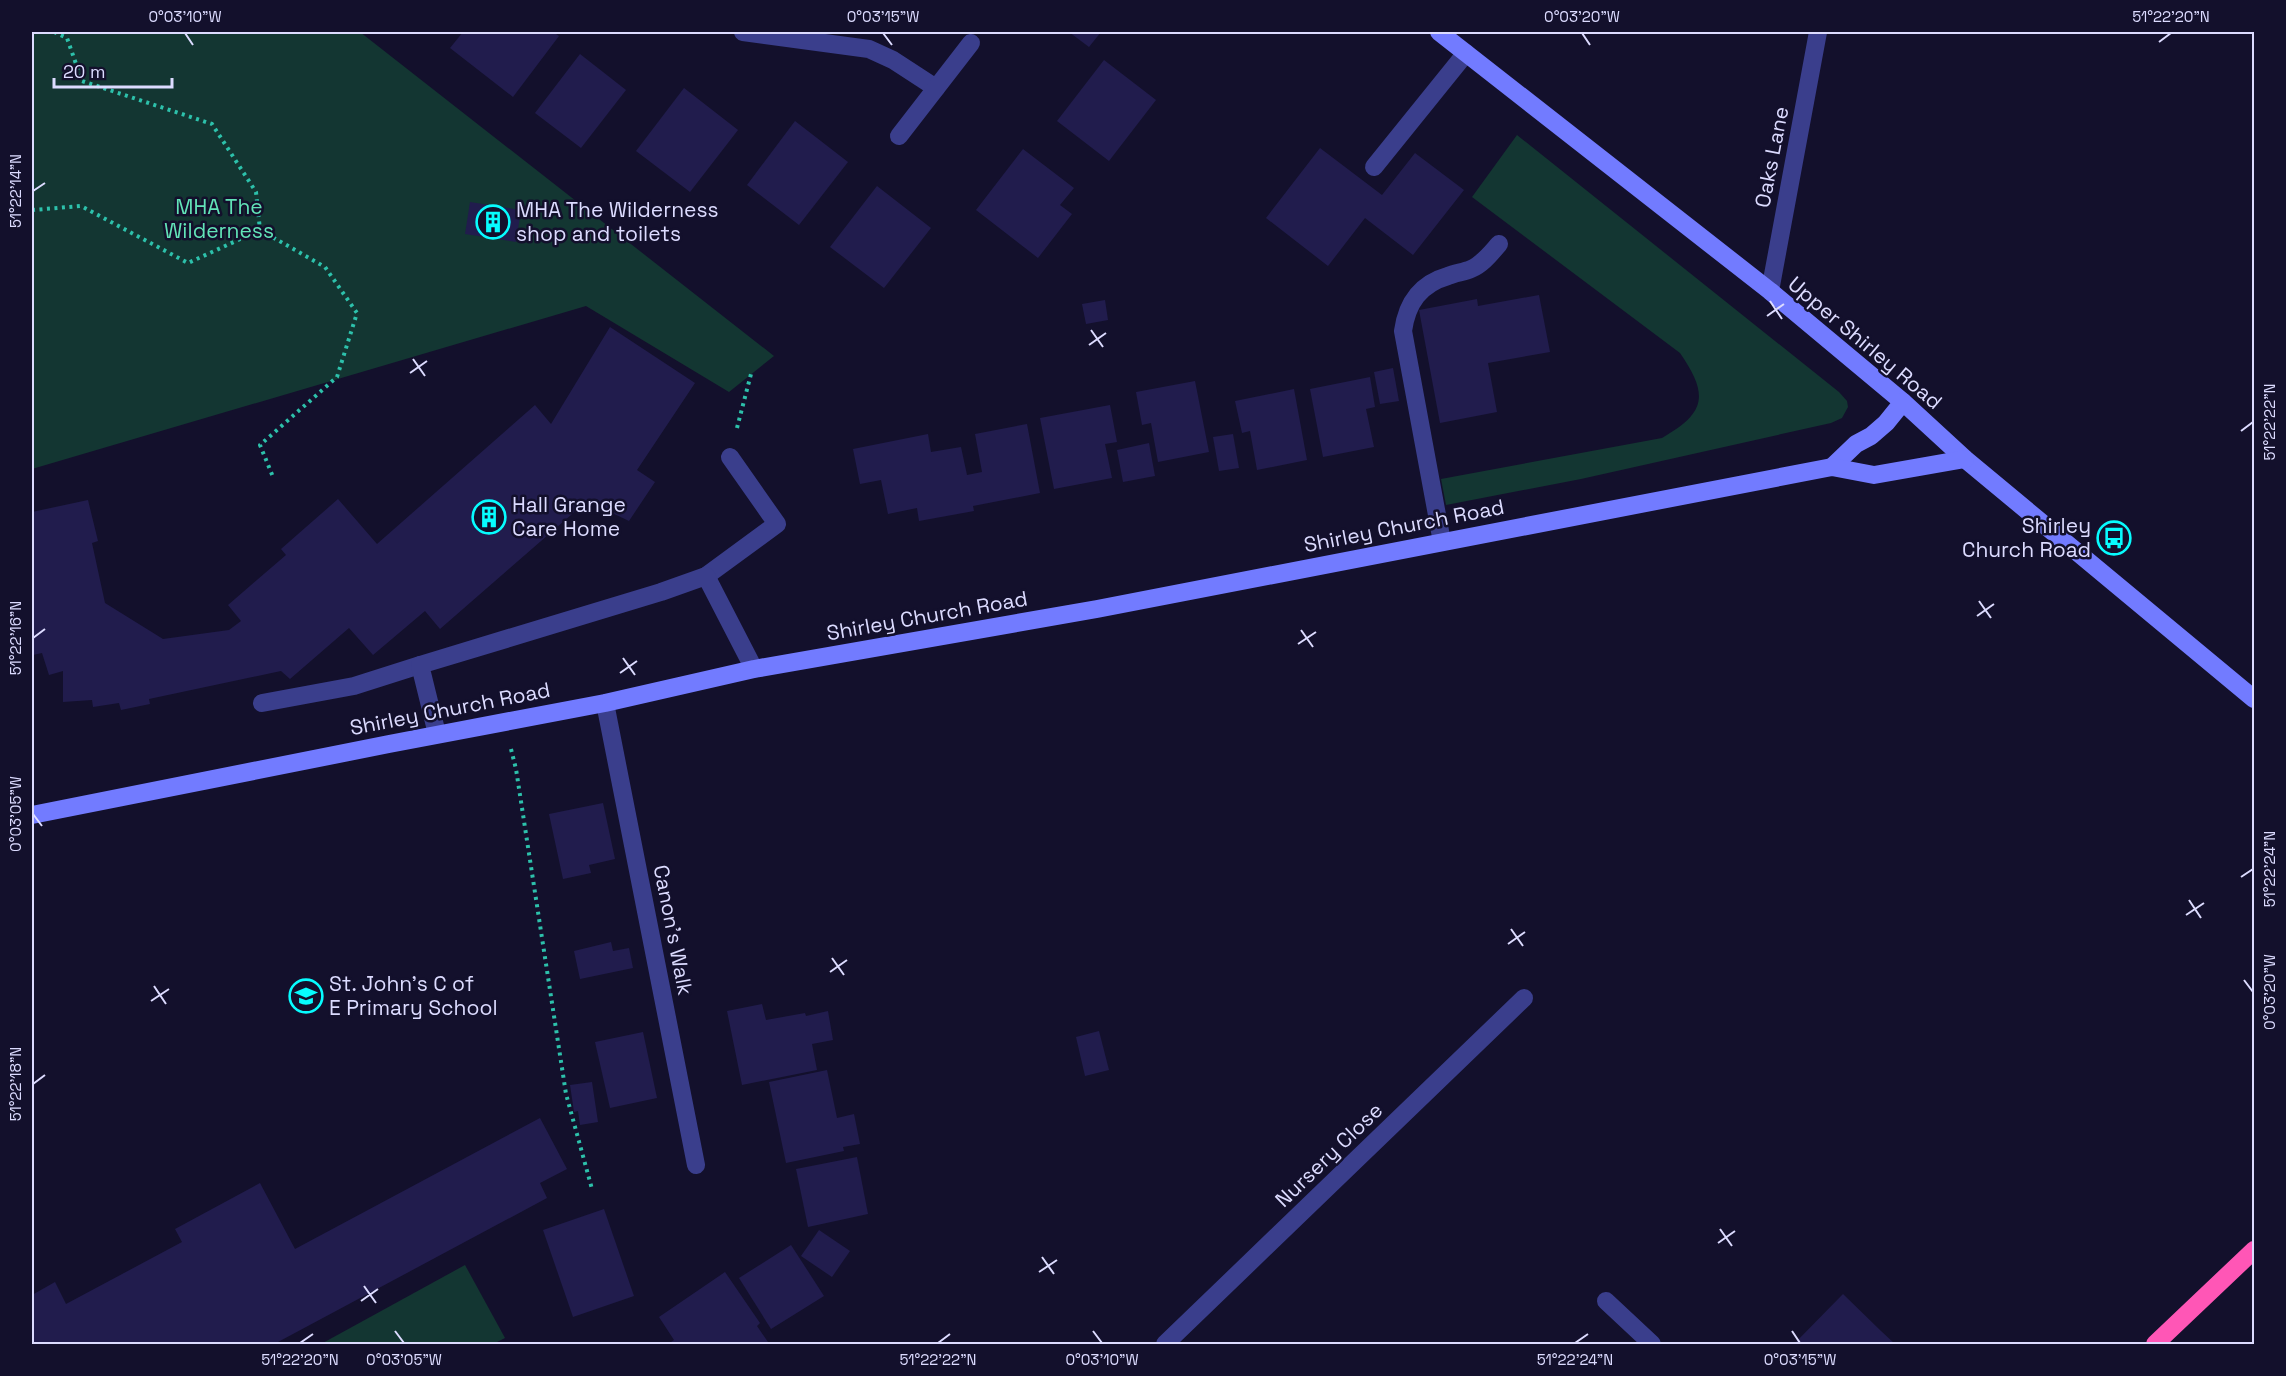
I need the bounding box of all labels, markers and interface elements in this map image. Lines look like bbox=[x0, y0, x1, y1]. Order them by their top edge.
text: 0°03'10"W bbox=[148, 7, 222, 26]
text: 0°03'15"W bbox=[847, 7, 919, 26]
text: 0°03'20"W bbox=[1544, 7, 1620, 26]
text: 51°22'20"N bbox=[2132, 7, 2210, 26]
scale bar bbox=[54, 51, 172, 89]
text: 20 m bbox=[63, 60, 106, 83]
street label: Oaks Lane bbox=[1748, 104, 1795, 210]
text: 51°22'14"N bbox=[6, 154, 25, 228]
park label: MHA The Wilderness bbox=[164, 193, 274, 244]
place label: MHA The Wilderness shop and toilets bbox=[516, 196, 719, 247]
building icon: MHA The Wilderness shop and toilets bbox=[475, 204, 511, 240]
street label: Upper Shirley Road bbox=[1783, 270, 1948, 415]
text: 51°22'22"N bbox=[2260, 383, 2279, 461]
place label: Hall Grange Care Home bbox=[512, 491, 626, 542]
street label: Shirley Church Road bbox=[1301, 493, 1506, 558]
building icon: Hall Grange Care Home bbox=[471, 499, 507, 535]
place label: Shirley Church Road bbox=[1962, 512, 2091, 563]
bus stop icon: Shirley Church Road bbox=[2096, 520, 2132, 556]
street label: Shirley Church Road bbox=[824, 585, 1030, 646]
text: 51°22'16"N bbox=[6, 601, 25, 675]
street label: Shirley Church Road bbox=[347, 676, 552, 741]
text: 0°03'05"W bbox=[6, 776, 25, 852]
text: 51°22'24"N bbox=[2260, 831, 2279, 907]
street label: Canon's Walk bbox=[648, 863, 699, 997]
text: 0°03'20"W bbox=[2260, 954, 2279, 1030]
place label: St. John's C of E Primary School bbox=[329, 970, 498, 1021]
school or university icon: St. John's C of E Primary School bbox=[288, 978, 324, 1014]
text: 51°22'18"N bbox=[6, 1047, 25, 1121]
street label: Nursery Close bbox=[1269, 1097, 1388, 1213]
text: 51°22'20"N bbox=[261, 1350, 339, 1369]
text: 0°03'05"W bbox=[366, 1350, 442, 1369]
text: 51°22'22"N bbox=[899, 1350, 977, 1369]
text: 0°03'10"W bbox=[1065, 1350, 1139, 1369]
text: 51°22'24"N bbox=[1537, 1350, 1613, 1369]
text: 0°03'15"W bbox=[1764, 1350, 1836, 1369]

